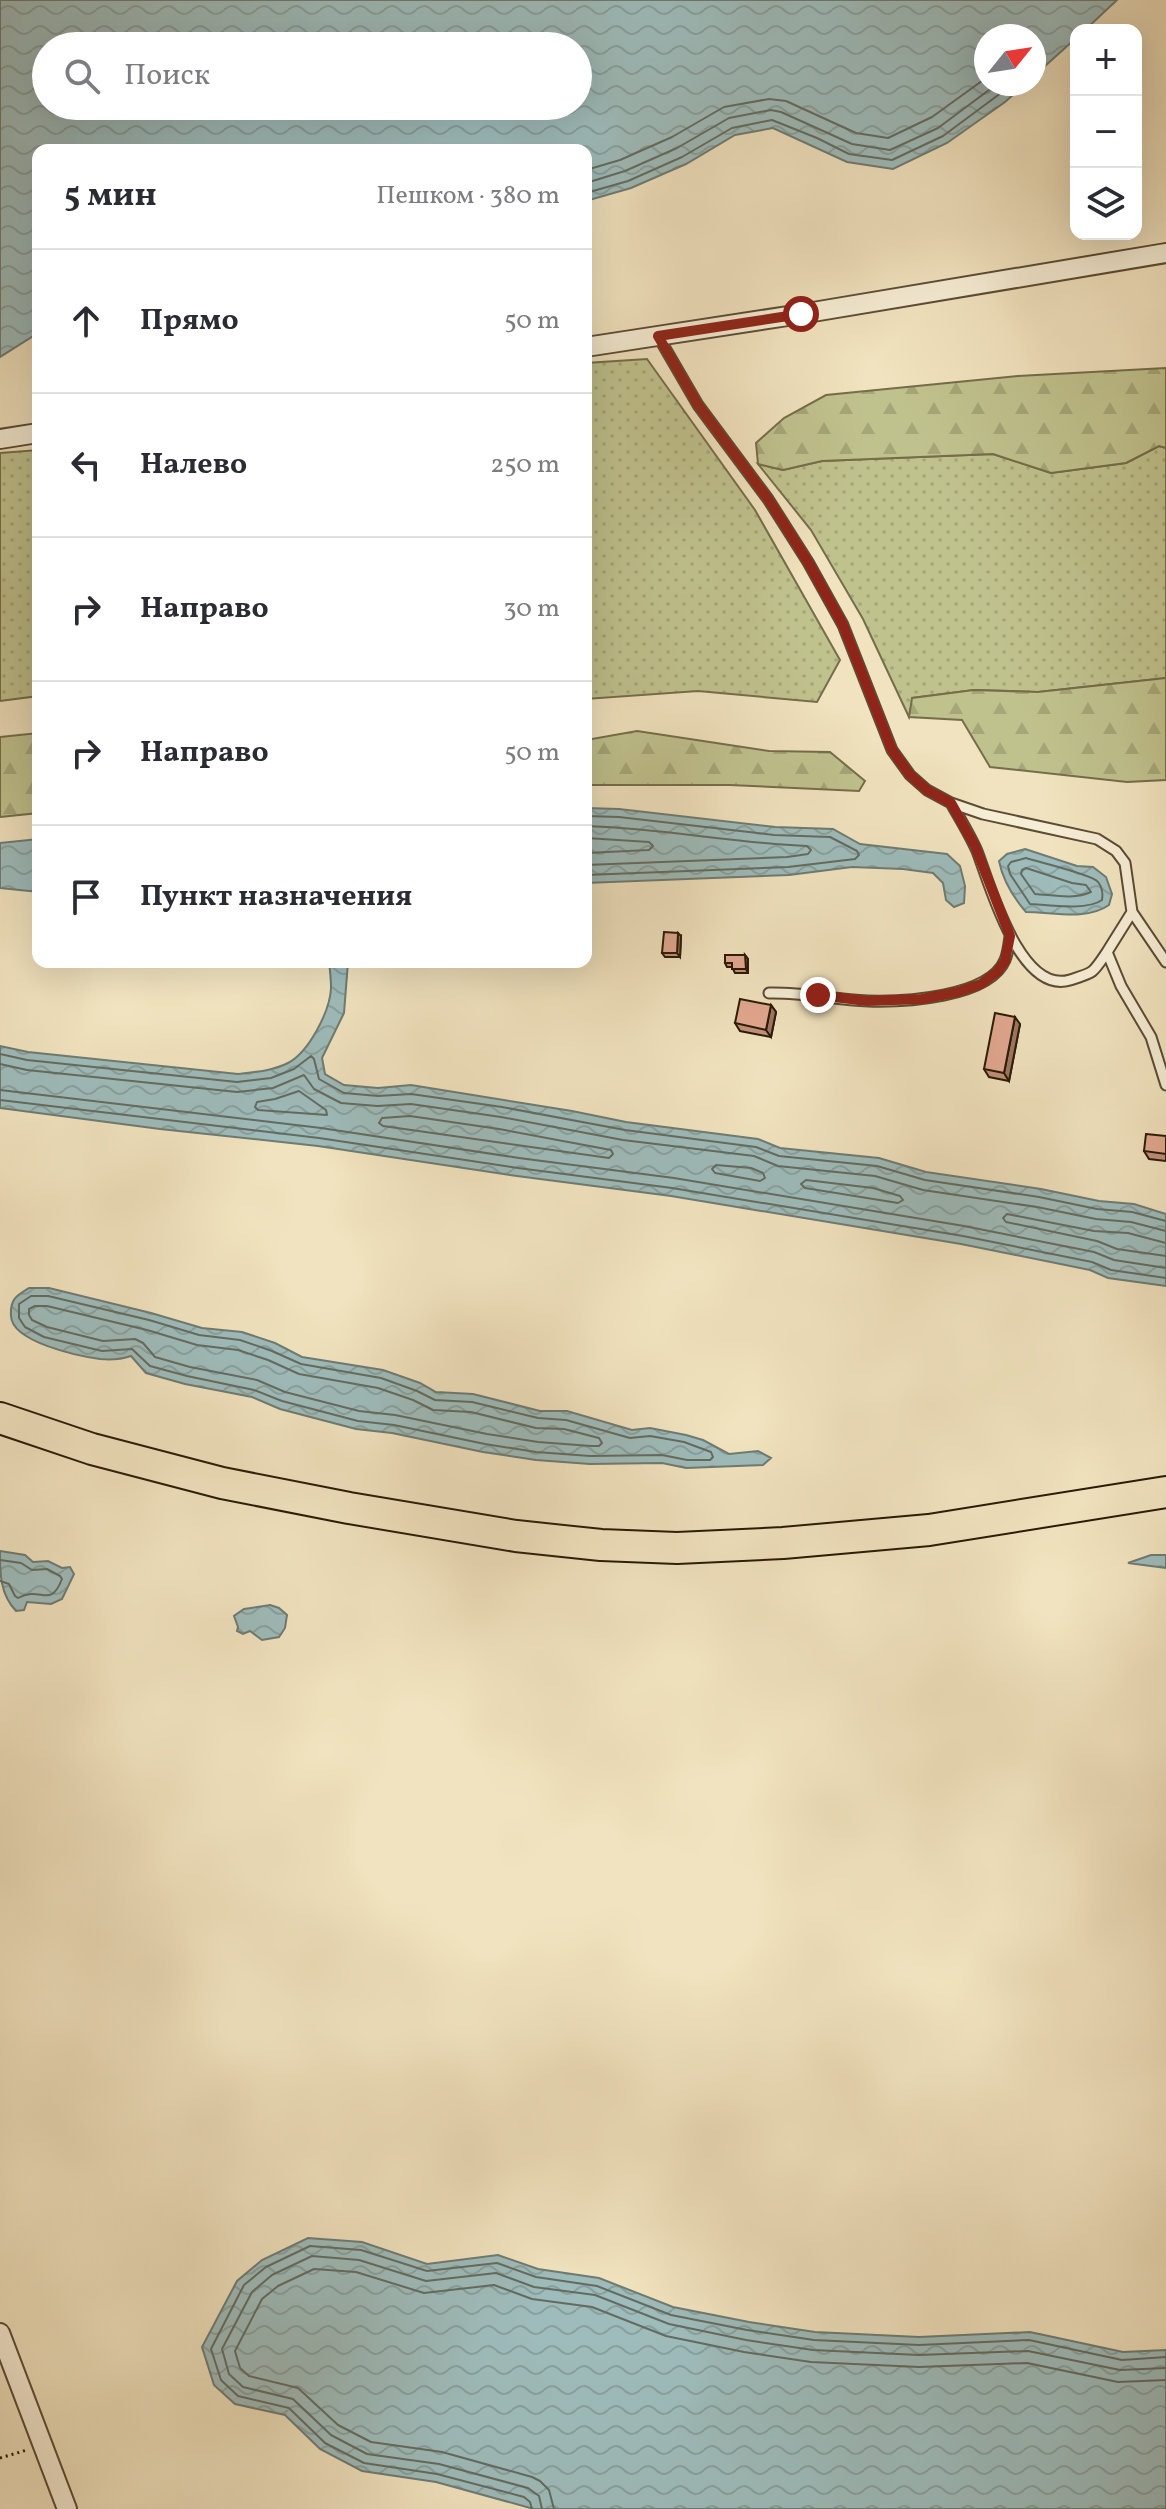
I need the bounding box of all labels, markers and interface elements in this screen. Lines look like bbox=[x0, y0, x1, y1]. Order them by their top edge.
north arrow bbox=[974, 24, 1046, 96]
map controls bbox=[1070, 24, 1142, 240]
button: + bbox=[1070, 24, 1142, 96]
search box bbox=[32, 32, 592, 120]
icon: search bbox=[60, 54, 104, 98]
text: Поиск bbox=[124, 55, 210, 97]
button: − bbox=[1070, 96, 1142, 168]
button: layers bbox=[1070, 168, 1142, 240]
text: 5 мин bbox=[64, 173, 157, 220]
text: Пешком · 380 m bbox=[376, 178, 560, 214]
route start bbox=[783, 296, 819, 332]
icon: ahead bbox=[64, 299, 108, 343]
text: Прямо bbox=[140, 300, 239, 342]
text: 50 m bbox=[504, 303, 560, 339]
icon: left bbox=[64, 443, 108, 487]
text: Налево bbox=[140, 444, 247, 486]
text: 250 m bbox=[490, 447, 560, 483]
icon: right bbox=[64, 587, 108, 631]
text: Направо bbox=[140, 588, 269, 630]
text: 30 m bbox=[503, 591, 560, 627]
icon: right bbox=[64, 731, 108, 775]
text: Направо bbox=[140, 732, 269, 774]
text: 50 m bbox=[504, 735, 560, 771]
icon: arrive bbox=[64, 875, 108, 919]
text: Пункт назначения bbox=[140, 876, 412, 918]
route end bbox=[800, 977, 836, 1013]

